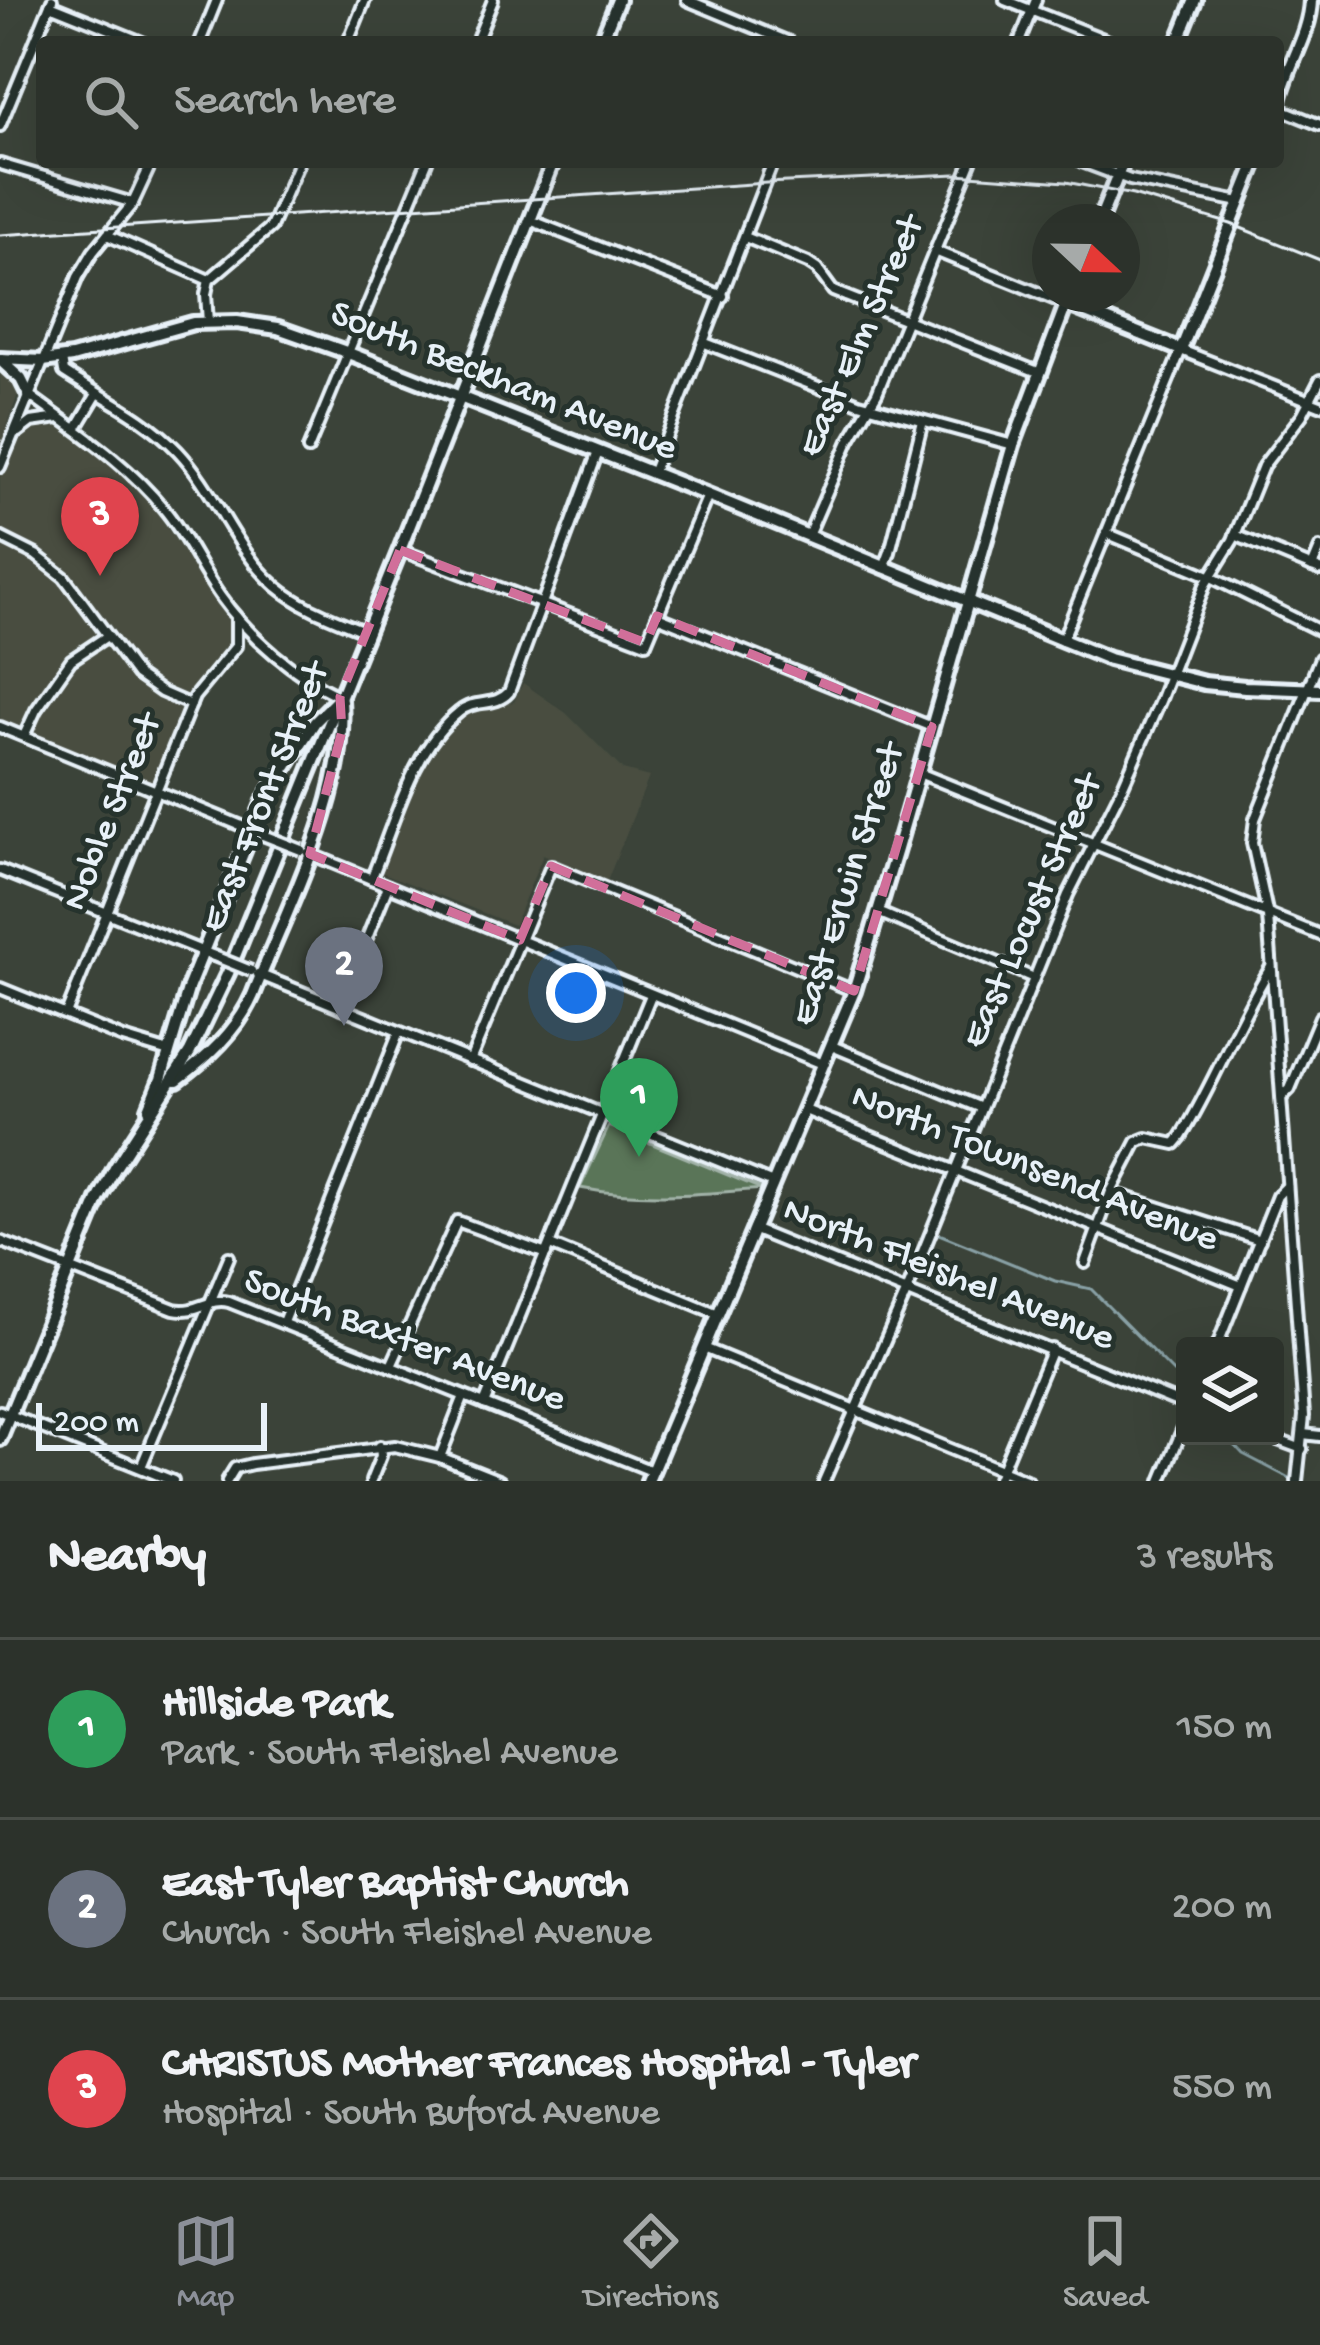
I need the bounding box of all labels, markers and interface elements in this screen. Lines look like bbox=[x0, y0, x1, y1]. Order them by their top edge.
search box bbox=[36, 36, 1284, 168]
icon: search bbox=[78, 69, 144, 135]
text: Search here bbox=[174, 76, 396, 129]
north arrow bbox=[1032, 204, 1140, 312]
street label: East Elm Street bbox=[789, 206, 938, 465]
street label: South Beckham Avenue bbox=[323, 292, 684, 474]
pin: 3 bbox=[61, 477, 139, 576]
street label: East Front Street bbox=[192, 653, 343, 940]
street label: Noble Street bbox=[54, 705, 175, 918]
street label: East Erwin Street bbox=[783, 735, 918, 1032]
street label: East Locust Street bbox=[953, 765, 1116, 1056]
pin: 2 bbox=[305, 927, 383, 1026]
your location bbox=[546, 963, 606, 1023]
pin: 1 bbox=[600, 1058, 678, 1157]
street label: North Townsend Avenue bbox=[844, 1075, 1225, 1265]
street label: North Fleishel Avenue bbox=[776, 1188, 1121, 1364]
street label: South Baxter Avenue bbox=[236, 1259, 572, 1425]
map controls bbox=[1176, 1337, 1284, 1445]
button: layers bbox=[1176, 1337, 1284, 1445]
scale bar bbox=[36, 1397, 267, 1450]
text: 200 m bbox=[54, 1405, 139, 1443]
text: Nearby bbox=[48, 1529, 206, 1589]
text: 3 results bbox=[1137, 1536, 1272, 1582]
text: Hillside Park bbox=[162, 1679, 390, 1732]
text: 1 bbox=[79, 1706, 95, 1752]
text: 150 m bbox=[1177, 1706, 1272, 1752]
text: Park · South Fleishel Avenue bbox=[162, 1732, 618, 1778]
text: East Tyler Baptist Church bbox=[162, 1859, 629, 1912]
text: 2 bbox=[77, 1886, 97, 1932]
text: 200 m bbox=[1172, 1886, 1272, 1932]
text: Church · South Fleishel Avenue bbox=[162, 1912, 652, 1958]
text: CHRISTUS Mother Frances Hospital - Tyler bbox=[162, 2039, 915, 2092]
text: 3 bbox=[77, 2066, 97, 2112]
text: 550 m bbox=[1172, 2066, 1272, 2112]
text: Hospital · South Buford Avenue bbox=[162, 2092, 660, 2138]
tab: Map bbox=[173, 2208, 239, 2318]
tab: Directions bbox=[584, 2208, 718, 2318]
tab: Saved bbox=[1063, 2208, 1147, 2318]

